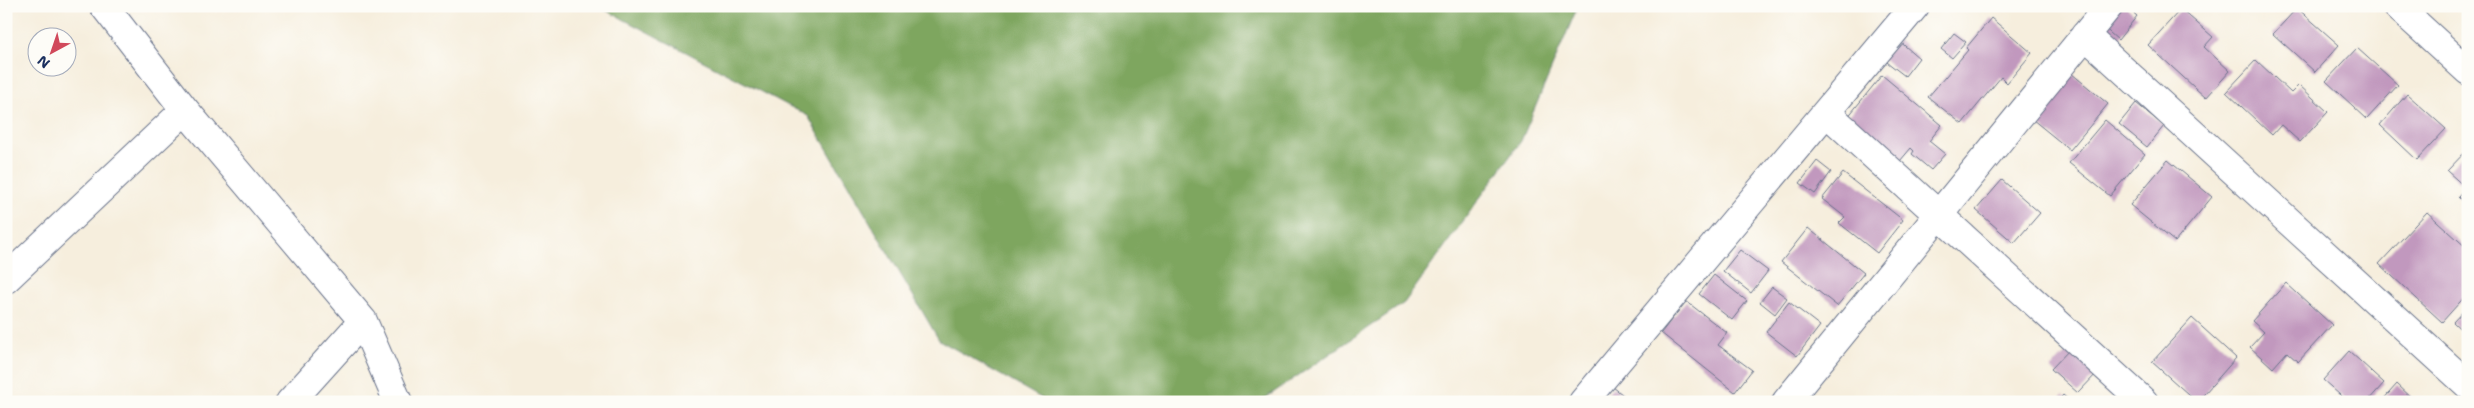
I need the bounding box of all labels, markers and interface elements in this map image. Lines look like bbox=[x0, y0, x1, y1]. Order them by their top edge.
north arrow bbox=[28, 28, 78, 78]
text: N bbox=[34, 51, 54, 72]

